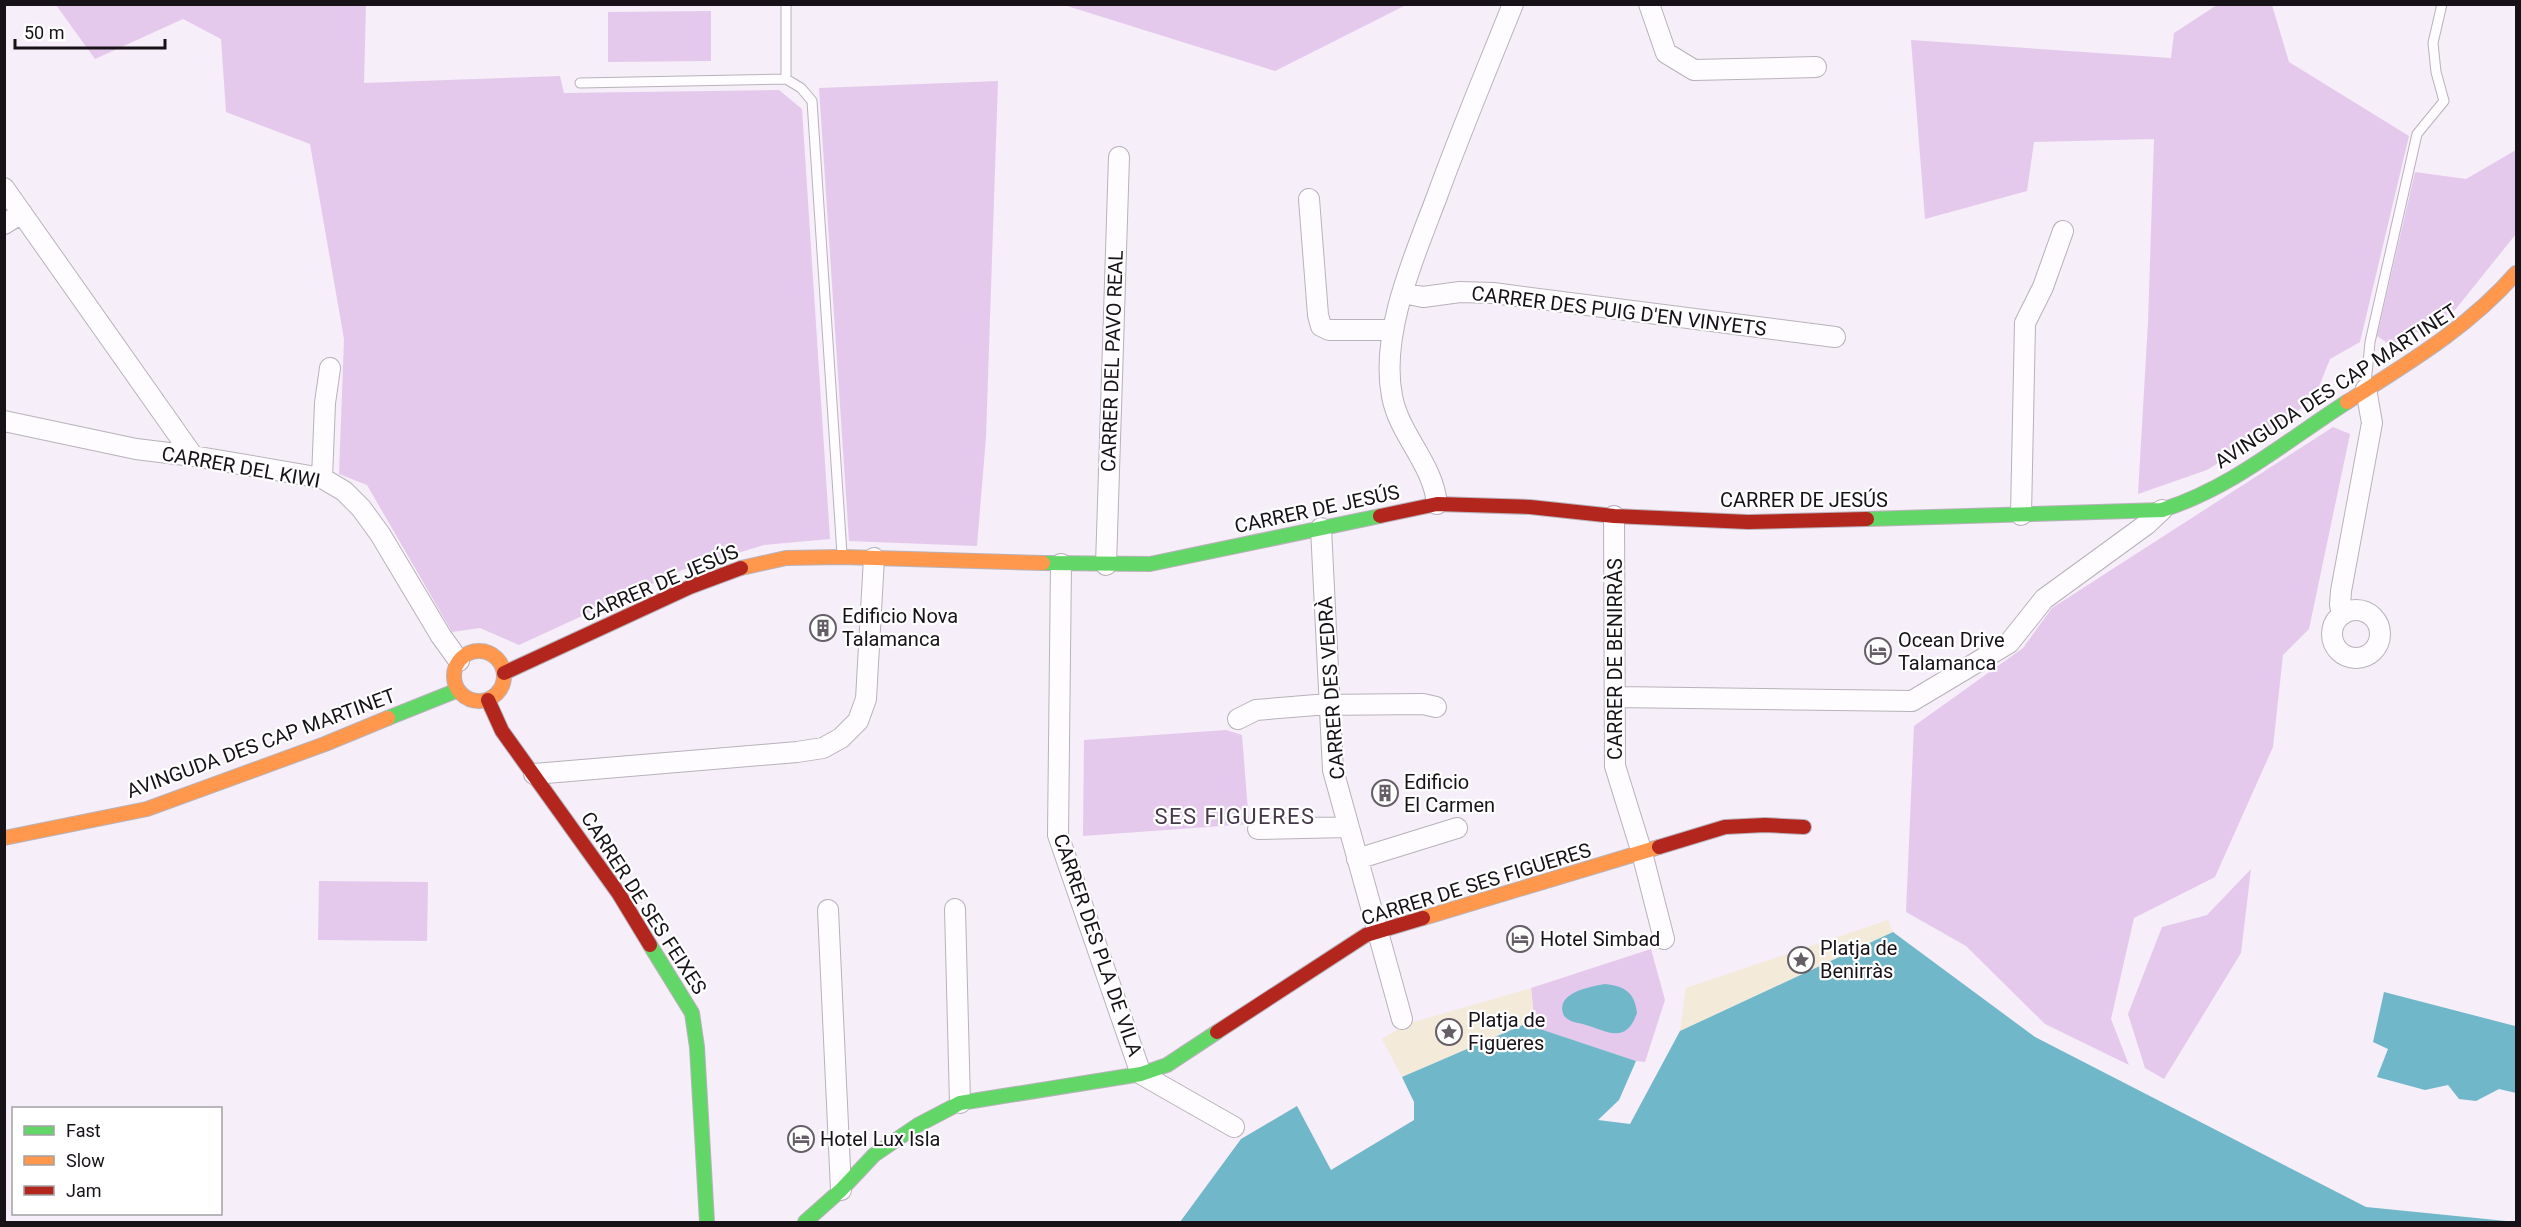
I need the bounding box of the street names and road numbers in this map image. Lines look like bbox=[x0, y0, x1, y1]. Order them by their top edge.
street label: CARRER DEL PAVO REAL bbox=[1096, 249, 1128, 472]
street label: CARRER DES PUIG D'EN VINYETS bbox=[1470, 281, 1768, 341]
street label: AVINGUDA DES CAP MARTINET bbox=[2210, 298, 2462, 474]
street label: CARRER DEL KIWI bbox=[160, 441, 322, 493]
street label: CARRER DE JESÚS bbox=[1232, 480, 1402, 538]
street label: CARRER DE JESÚS bbox=[1720, 488, 1888, 512]
street label: CARRER DE JESÚS bbox=[578, 539, 742, 627]
street label: CARRER DE BENIRRÀS bbox=[1603, 558, 1627, 760]
street label: CARRER DES VEDRÀ bbox=[1313, 596, 1349, 780]
street label: AVINGUDA DES CAP MARTINET bbox=[123, 683, 399, 803]
street label: CARRER DE SES FEIXES bbox=[576, 807, 712, 999]
street label: CARRER DES PLA DE VILA bbox=[1049, 831, 1147, 1059]
street label: CARRER DE SES FIGUERES bbox=[1358, 838, 1594, 930]

